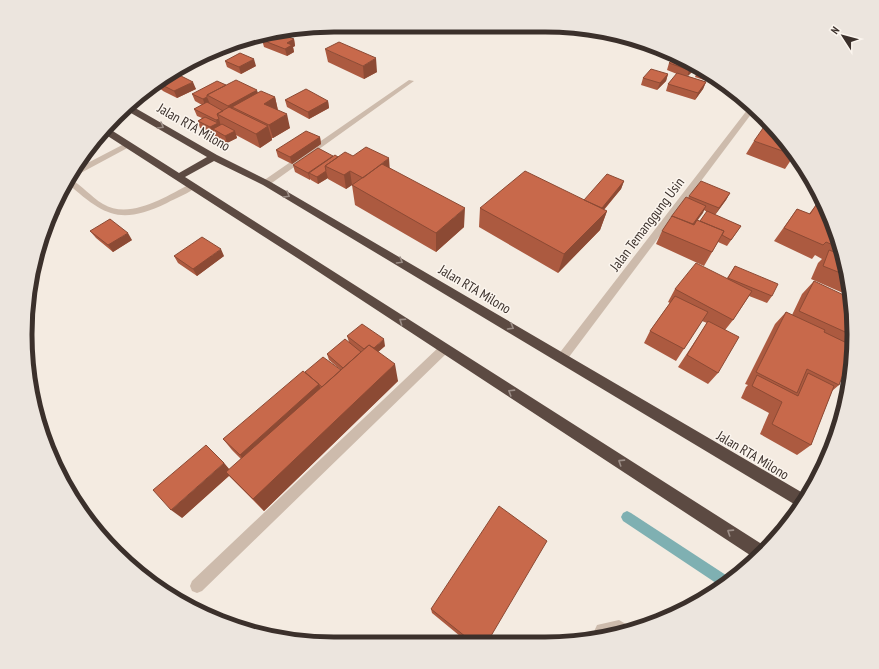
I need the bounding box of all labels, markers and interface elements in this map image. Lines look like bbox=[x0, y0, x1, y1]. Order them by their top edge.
north arrow bbox=[823, 16, 863, 56]
text: N bbox=[827, 24, 842, 37]
street label: Jalan RTA Milono bbox=[154, 98, 234, 155]
one-way arrow bbox=[157, 122, 164, 129]
street label: Jalan Temanggung Usin bbox=[605, 174, 688, 275]
one-way arrow bbox=[283, 191, 291, 198]
one-way arrow bbox=[396, 256, 403, 264]
street label: Jalan RTA Milono bbox=[435, 260, 514, 318]
one-way arrow bbox=[399, 318, 406, 326]
one-way arrow bbox=[507, 323, 514, 330]
one-way arrow bbox=[509, 390, 516, 397]
street label: Jalan RTA Milono bbox=[713, 426, 792, 484]
one-way arrow bbox=[618, 459, 625, 467]
one-way arrow bbox=[727, 530, 734, 537]

